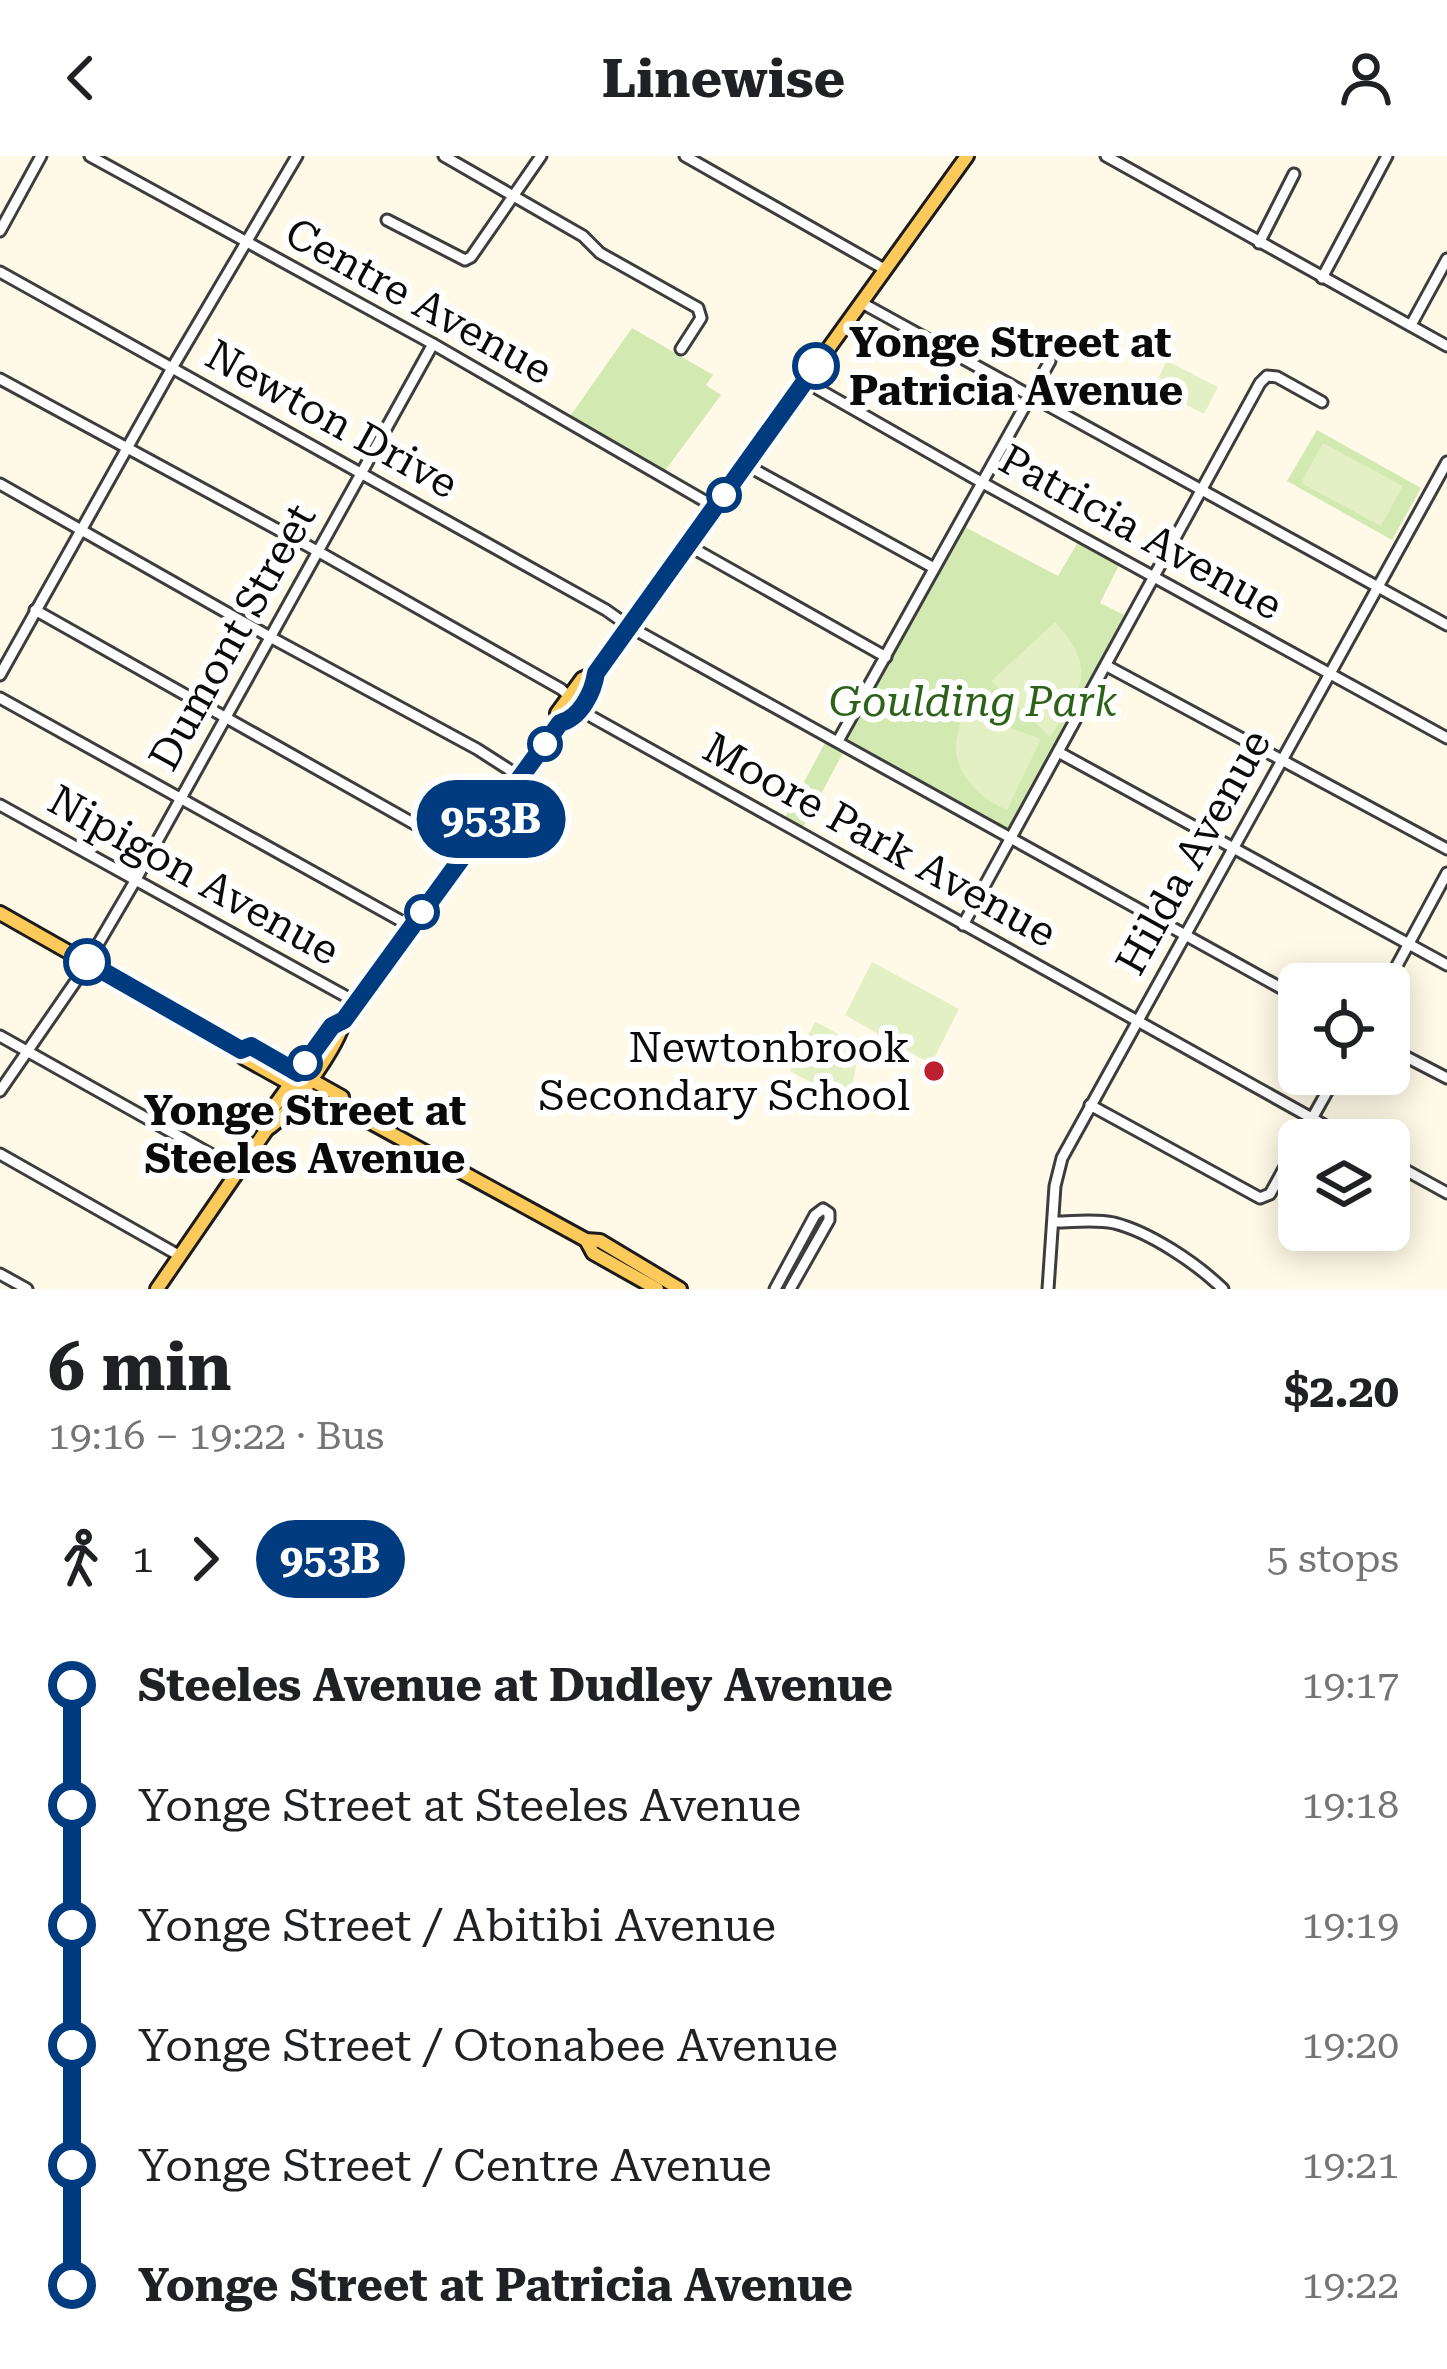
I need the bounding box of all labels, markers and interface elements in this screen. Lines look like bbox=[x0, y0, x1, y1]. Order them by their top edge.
icon: back bbox=[48, 45, 114, 111]
icon: person bbox=[1333, 45, 1399, 111]
text: Linewise bbox=[602, 47, 845, 110]
street label: Centre Avenue bbox=[277, 208, 561, 394]
place label: Yonge Street at Patricia Avenue bbox=[849, 318, 1183, 415]
street label: Newton Drive bbox=[198, 330, 466, 508]
marker: Yonge Street at Patricia Avenue bbox=[794, 344, 838, 388]
street label: Patricia Avenue bbox=[991, 434, 1291, 630]
unlabelled marker bbox=[708, 479, 740, 511]
street label: Dumont Street bbox=[139, 495, 325, 779]
park label: Goulding Park bbox=[829, 677, 1117, 726]
street label: Hilda Avenue bbox=[1106, 721, 1280, 983]
street label: Moore Park Avenue bbox=[695, 723, 1065, 957]
unlabelled marker bbox=[529, 728, 561, 760]
street label: Nipigon Avenue bbox=[40, 775, 348, 975]
line badge: 953B bbox=[407, 780, 575, 858]
text: 953B bbox=[441, 794, 541, 843]
unlabelled marker bbox=[406, 896, 438, 928]
unlabelled marker bbox=[65, 940, 109, 984]
map controls bbox=[1278, 963, 1410, 1251]
button: locate bbox=[1278, 963, 1410, 1095]
place label: Newtonbrook Secondary School bbox=[538, 1023, 910, 1120]
marker: Yonge Street at Steeles Avenue bbox=[289, 1047, 321, 1079]
marker: Newtonbrook Secondary School bbox=[921, 1058, 947, 1084]
place label: Yonge Street at Steeles Avenue bbox=[144, 1086, 466, 1183]
button: layers bbox=[1278, 1119, 1410, 1251]
text: 6 min bbox=[48, 1329, 231, 1406]
text: $2.20 bbox=[1284, 1365, 1399, 1418]
text: 19:16 – 19:22 · Bus bbox=[48, 1413, 384, 1459]
icon: walk bbox=[48, 1526, 114, 1592]
icon: forward bbox=[172, 1526, 238, 1592]
text: 953B bbox=[280, 1534, 381, 1583]
text: 1 bbox=[132, 1536, 154, 1582]
text: 5 stops bbox=[1267, 1536, 1399, 1582]
text: Steeles Avenue at Dudley Avenue bbox=[138, 1659, 893, 1712]
text: 19:17 bbox=[1302, 1662, 1399, 1708]
text: Yonge Street at Steeles Avenue bbox=[138, 1779, 801, 1832]
text: 19:18 bbox=[1302, 1782, 1399, 1828]
text: Yonge Street / Abitibi Avenue bbox=[138, 1899, 776, 1952]
text: 19:19 bbox=[1302, 1902, 1399, 1948]
text: Yonge Street / Otonabee Avenue bbox=[138, 2019, 838, 2072]
text: 19:20 bbox=[1302, 2022, 1399, 2068]
text: Yonge Street / Centre Avenue bbox=[138, 2139, 772, 2192]
text: 19:21 bbox=[1302, 2142, 1399, 2188]
text: Yonge Street at Patricia Avenue bbox=[138, 2259, 853, 2312]
text: 19:22 bbox=[1302, 2262, 1399, 2308]

